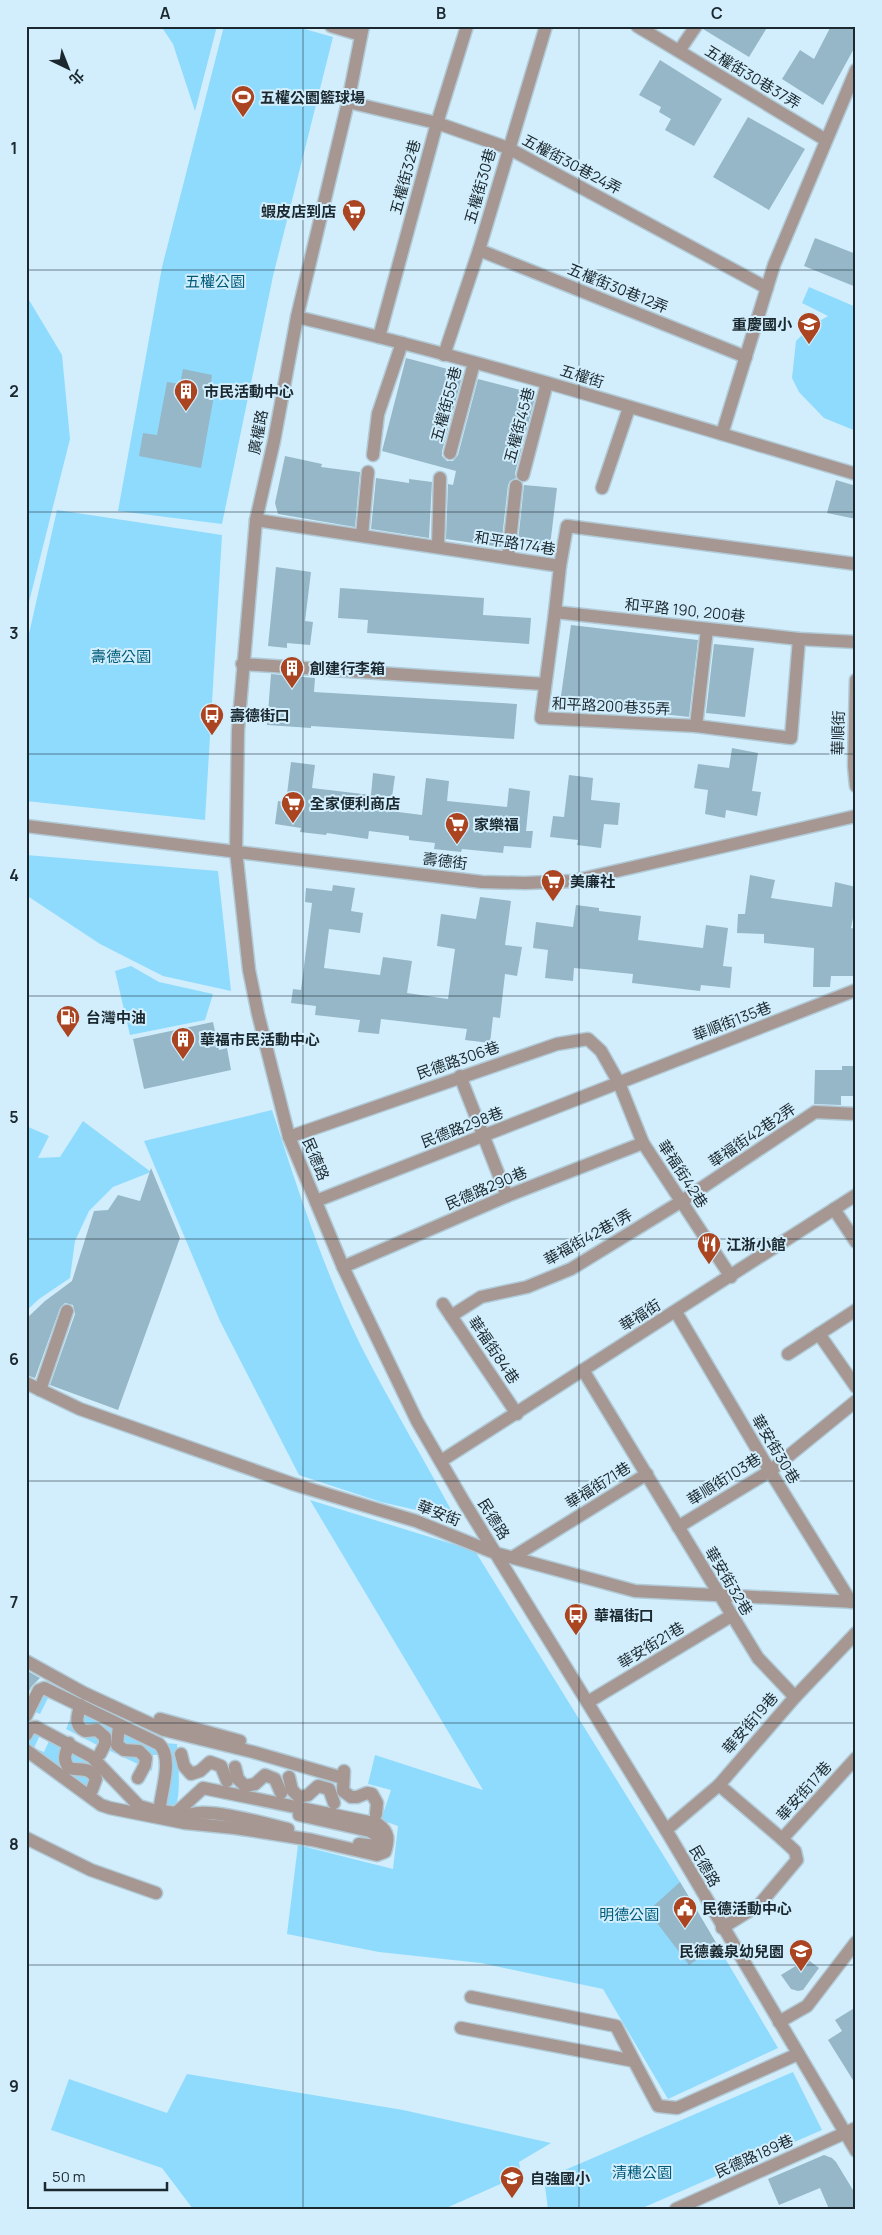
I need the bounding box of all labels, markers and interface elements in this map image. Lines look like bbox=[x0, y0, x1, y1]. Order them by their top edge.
text: A bbox=[160, 2, 171, 24]
text: B bbox=[436, 2, 446, 24]
text: C bbox=[711, 2, 723, 24]
street label: 五權街30巷37弄 bbox=[701, 40, 805, 114]
north arrow bbox=[42, 42, 92, 92]
text: 北 bbox=[66, 66, 89, 90]
sports icon: 五權公園籃球場 bbox=[230, 84, 256, 118]
place label: 五權公園籃球場 bbox=[260, 87, 365, 108]
street label: 五權街30巷24弄 bbox=[519, 129, 625, 199]
text: 1 bbox=[10, 137, 18, 159]
street label: 五權街32巷 bbox=[385, 137, 425, 217]
street label: 五權街30巷 bbox=[459, 146, 501, 226]
supermarket icon: 蝦皮店到店 bbox=[341, 198, 367, 232]
place label: 蝦皮店到店 bbox=[261, 201, 336, 222]
street label: 五權街30巷12弄 bbox=[565, 258, 671, 318]
park label: 五權公園 bbox=[185, 271, 245, 292]
school or university icon: 重慶國小 bbox=[796, 311, 822, 345]
place label: 重慶國小 bbox=[732, 314, 793, 335]
street label: 五權街 bbox=[557, 359, 607, 393]
street label: 五權街55巷 bbox=[426, 364, 466, 444]
building icon: 市民活動中心 bbox=[173, 378, 199, 412]
text: 2 bbox=[9, 380, 19, 402]
place label: 市民活動中心 bbox=[204, 381, 294, 402]
street label: 五權街45巷 bbox=[499, 385, 539, 465]
street label: 廣權路 bbox=[243, 408, 273, 456]
street label: 和平路174巷 bbox=[473, 526, 557, 560]
street label: 和平路 190, 200巷 bbox=[624, 593, 746, 627]
text: 3 bbox=[9, 622, 19, 644]
park label: 壽德公園 bbox=[91, 646, 151, 667]
building icon: 創建行李箱 bbox=[279, 655, 305, 689]
place label: 創建行李箱 bbox=[310, 658, 385, 679]
street label: 和平路200巷35弄 bbox=[551, 692, 671, 720]
bus stop icon: 壽德街口 bbox=[199, 702, 225, 736]
place label: 壽德街口 bbox=[230, 705, 290, 726]
street label: 華順街 bbox=[827, 710, 849, 756]
supermarket icon: 全家便利商店 bbox=[280, 790, 306, 824]
place label: 全家便利商店 bbox=[310, 793, 400, 814]
supermarket icon: 家樂福 bbox=[444, 811, 470, 845]
place label: 家樂福 bbox=[474, 814, 519, 835]
street label: 壽德街 bbox=[421, 848, 469, 874]
text: 4 bbox=[9, 864, 19, 886]
supermarket icon: 美廉社 bbox=[540, 868, 566, 902]
place label: 美廉社 bbox=[570, 871, 615, 892]
street label: 華順街135巷 bbox=[690, 996, 774, 1046]
fuel station icon: 台灣中油 bbox=[55, 1004, 81, 1038]
place label: 台灣中油 bbox=[86, 1007, 146, 1028]
building icon: 華福市民活動中心 bbox=[170, 1026, 196, 1060]
place label: 華福市民活動中心 bbox=[200, 1029, 320, 1050]
street label: 民德路306巷 bbox=[414, 1036, 502, 1084]
street label: 華福街42巷2弄 bbox=[704, 1098, 800, 1172]
street label: 民德路298巷 bbox=[418, 1102, 506, 1152]
text: 5 bbox=[9, 1106, 19, 1128]
street label: 民德路 bbox=[298, 1134, 334, 1184]
street label: 華福街42巷 bbox=[653, 1136, 713, 1212]
street label: 民德路290巷 bbox=[442, 1161, 530, 1215]
street label: 華福街42巷1弄 bbox=[540, 1204, 636, 1270]
restaurant icon: 江浙小館 bbox=[696, 1231, 722, 1265]
place label: 江浙小館 bbox=[726, 1234, 786, 1255]
street label: 華福街 bbox=[615, 1294, 665, 1336]
street label: 華福街84巷 bbox=[464, 1312, 524, 1388]
text: 6 bbox=[9, 1348, 19, 1370]
street label: 華安街30巷 bbox=[747, 1410, 805, 1488]
street label: 華順街103巷 bbox=[683, 1448, 765, 1510]
street label: 華福街71巷 bbox=[561, 1457, 635, 1513]
street label: 民德路 bbox=[473, 1494, 515, 1544]
street label: 華安街 bbox=[414, 1495, 464, 1531]
street label: 華安街32巷 bbox=[700, 1543, 758, 1619]
text: 7 bbox=[10, 1591, 18, 1613]
bus stop icon: 華福街口 bbox=[563, 1602, 589, 1636]
place label: 華福街口 bbox=[594, 1605, 654, 1626]
street label: 華安街21巷 bbox=[614, 1617, 688, 1673]
street label: 華安街19巷 bbox=[717, 1688, 783, 1758]
street label: 華安街17巷 bbox=[772, 1757, 836, 1825]
text: 8 bbox=[9, 1833, 19, 1855]
street label: 民德路 bbox=[685, 1841, 725, 1891]
public building icon: 民德活動中心 bbox=[672, 1895, 698, 1929]
place label: 民德活動中心 bbox=[702, 1898, 792, 1919]
park label: 明德公園 bbox=[599, 1904, 659, 1925]
school or university icon: 民德義泉幼兒園 bbox=[788, 1938, 814, 1972]
place label: 民德義泉幼兒園 bbox=[679, 1941, 784, 1962]
text: 9 bbox=[9, 2075, 19, 2097]
street label: 民德路189巷 bbox=[711, 2129, 797, 2183]
scale bar bbox=[45, 2160, 168, 2192]
park label: 清穗公園 bbox=[612, 2162, 672, 2183]
school or university icon: 自強國小 bbox=[499, 2165, 525, 2199]
text: 50 m bbox=[52, 2166, 86, 2187]
place label: 自強國小 bbox=[530, 2168, 591, 2189]

